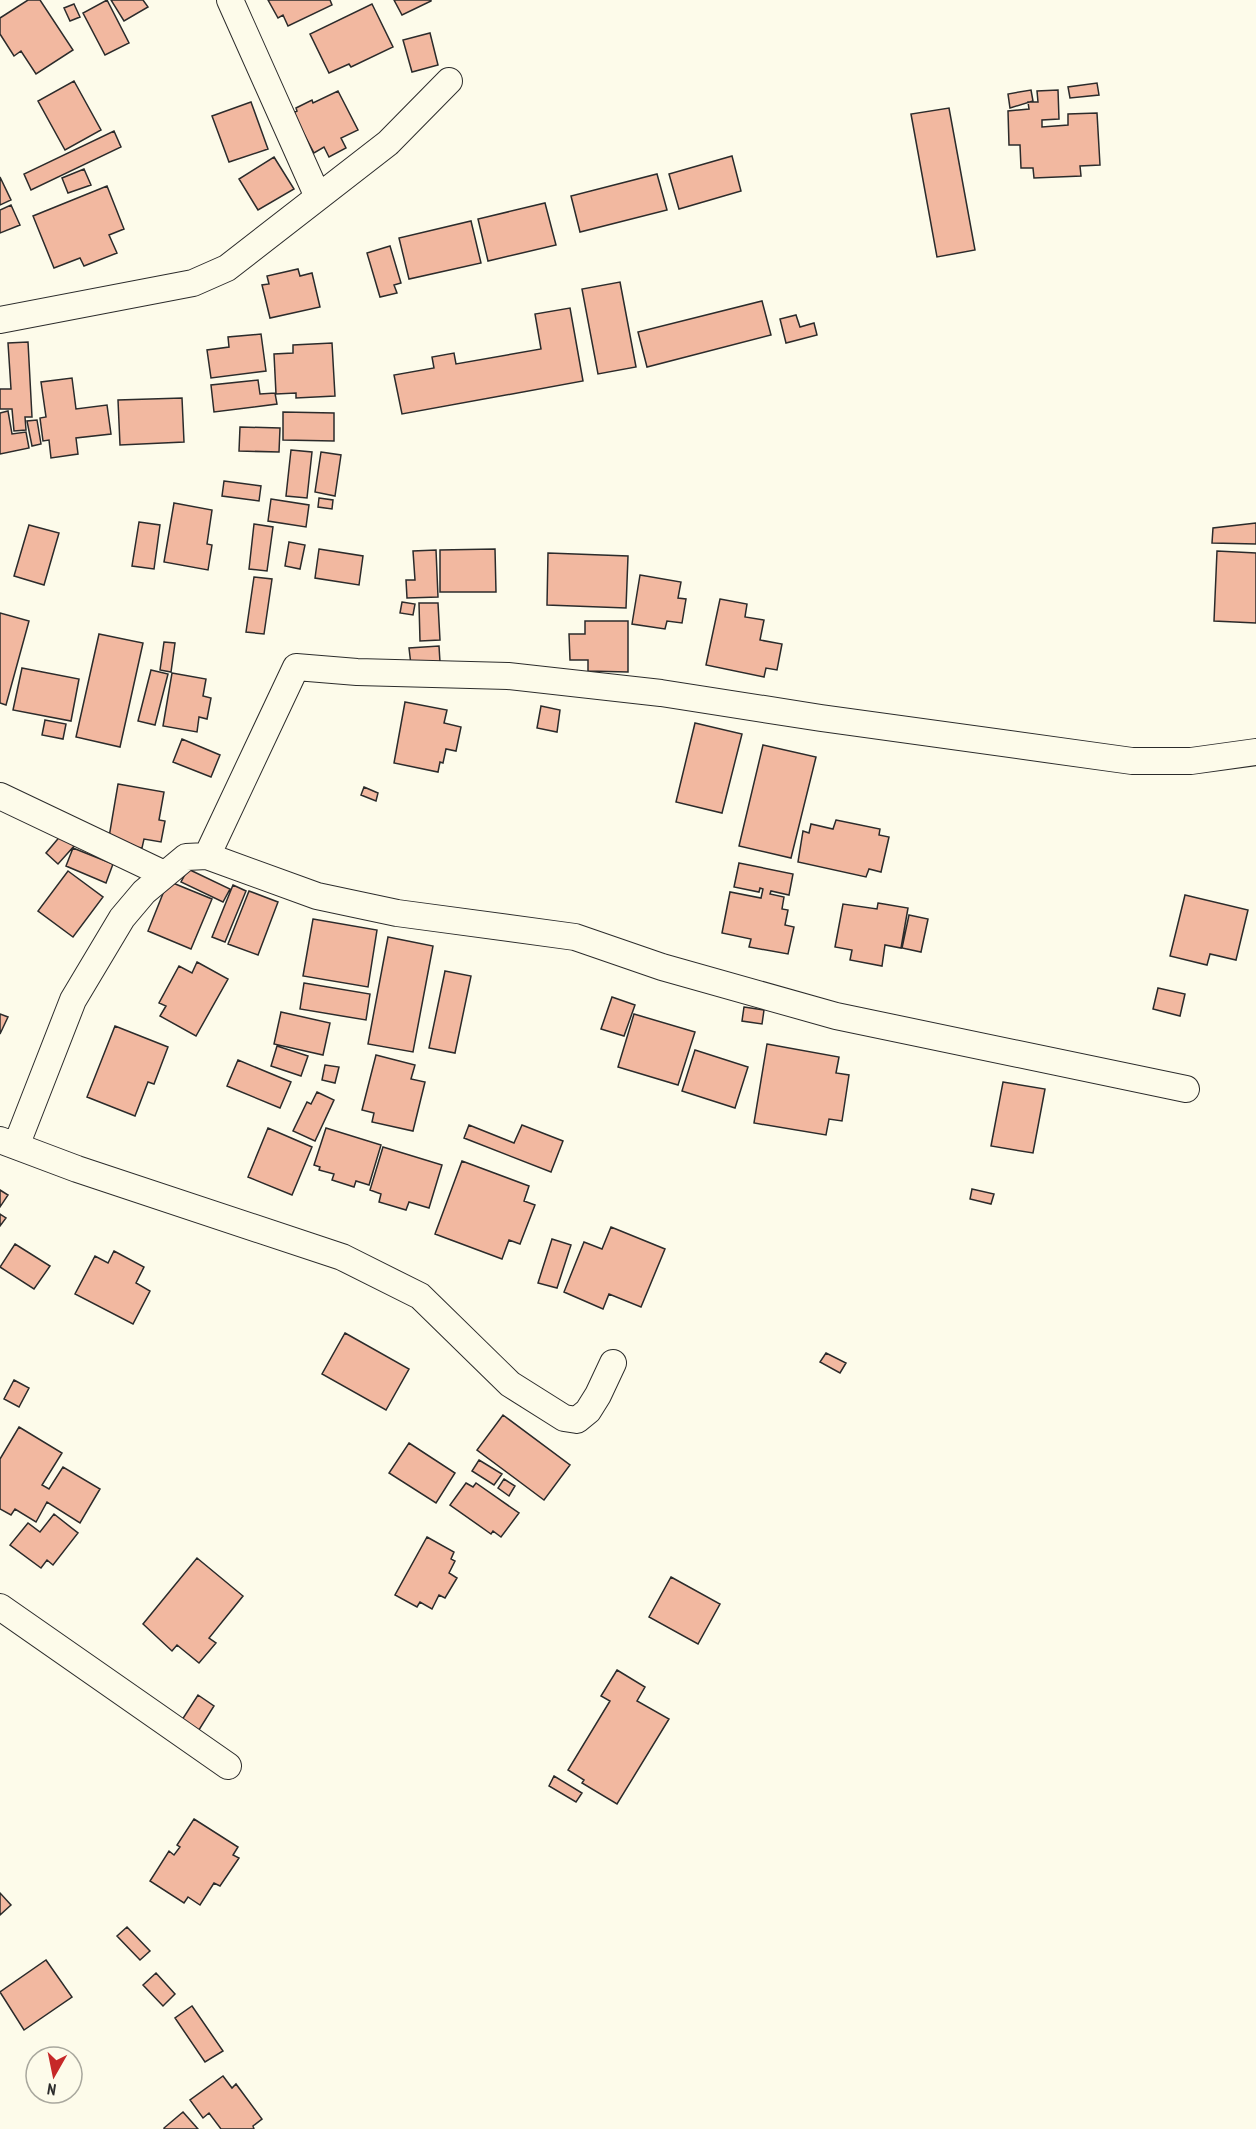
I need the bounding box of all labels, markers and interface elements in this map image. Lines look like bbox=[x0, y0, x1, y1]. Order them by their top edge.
north arrow bbox=[24, 2045, 84, 2105]
text: N bbox=[46, 2079, 57, 2100]

